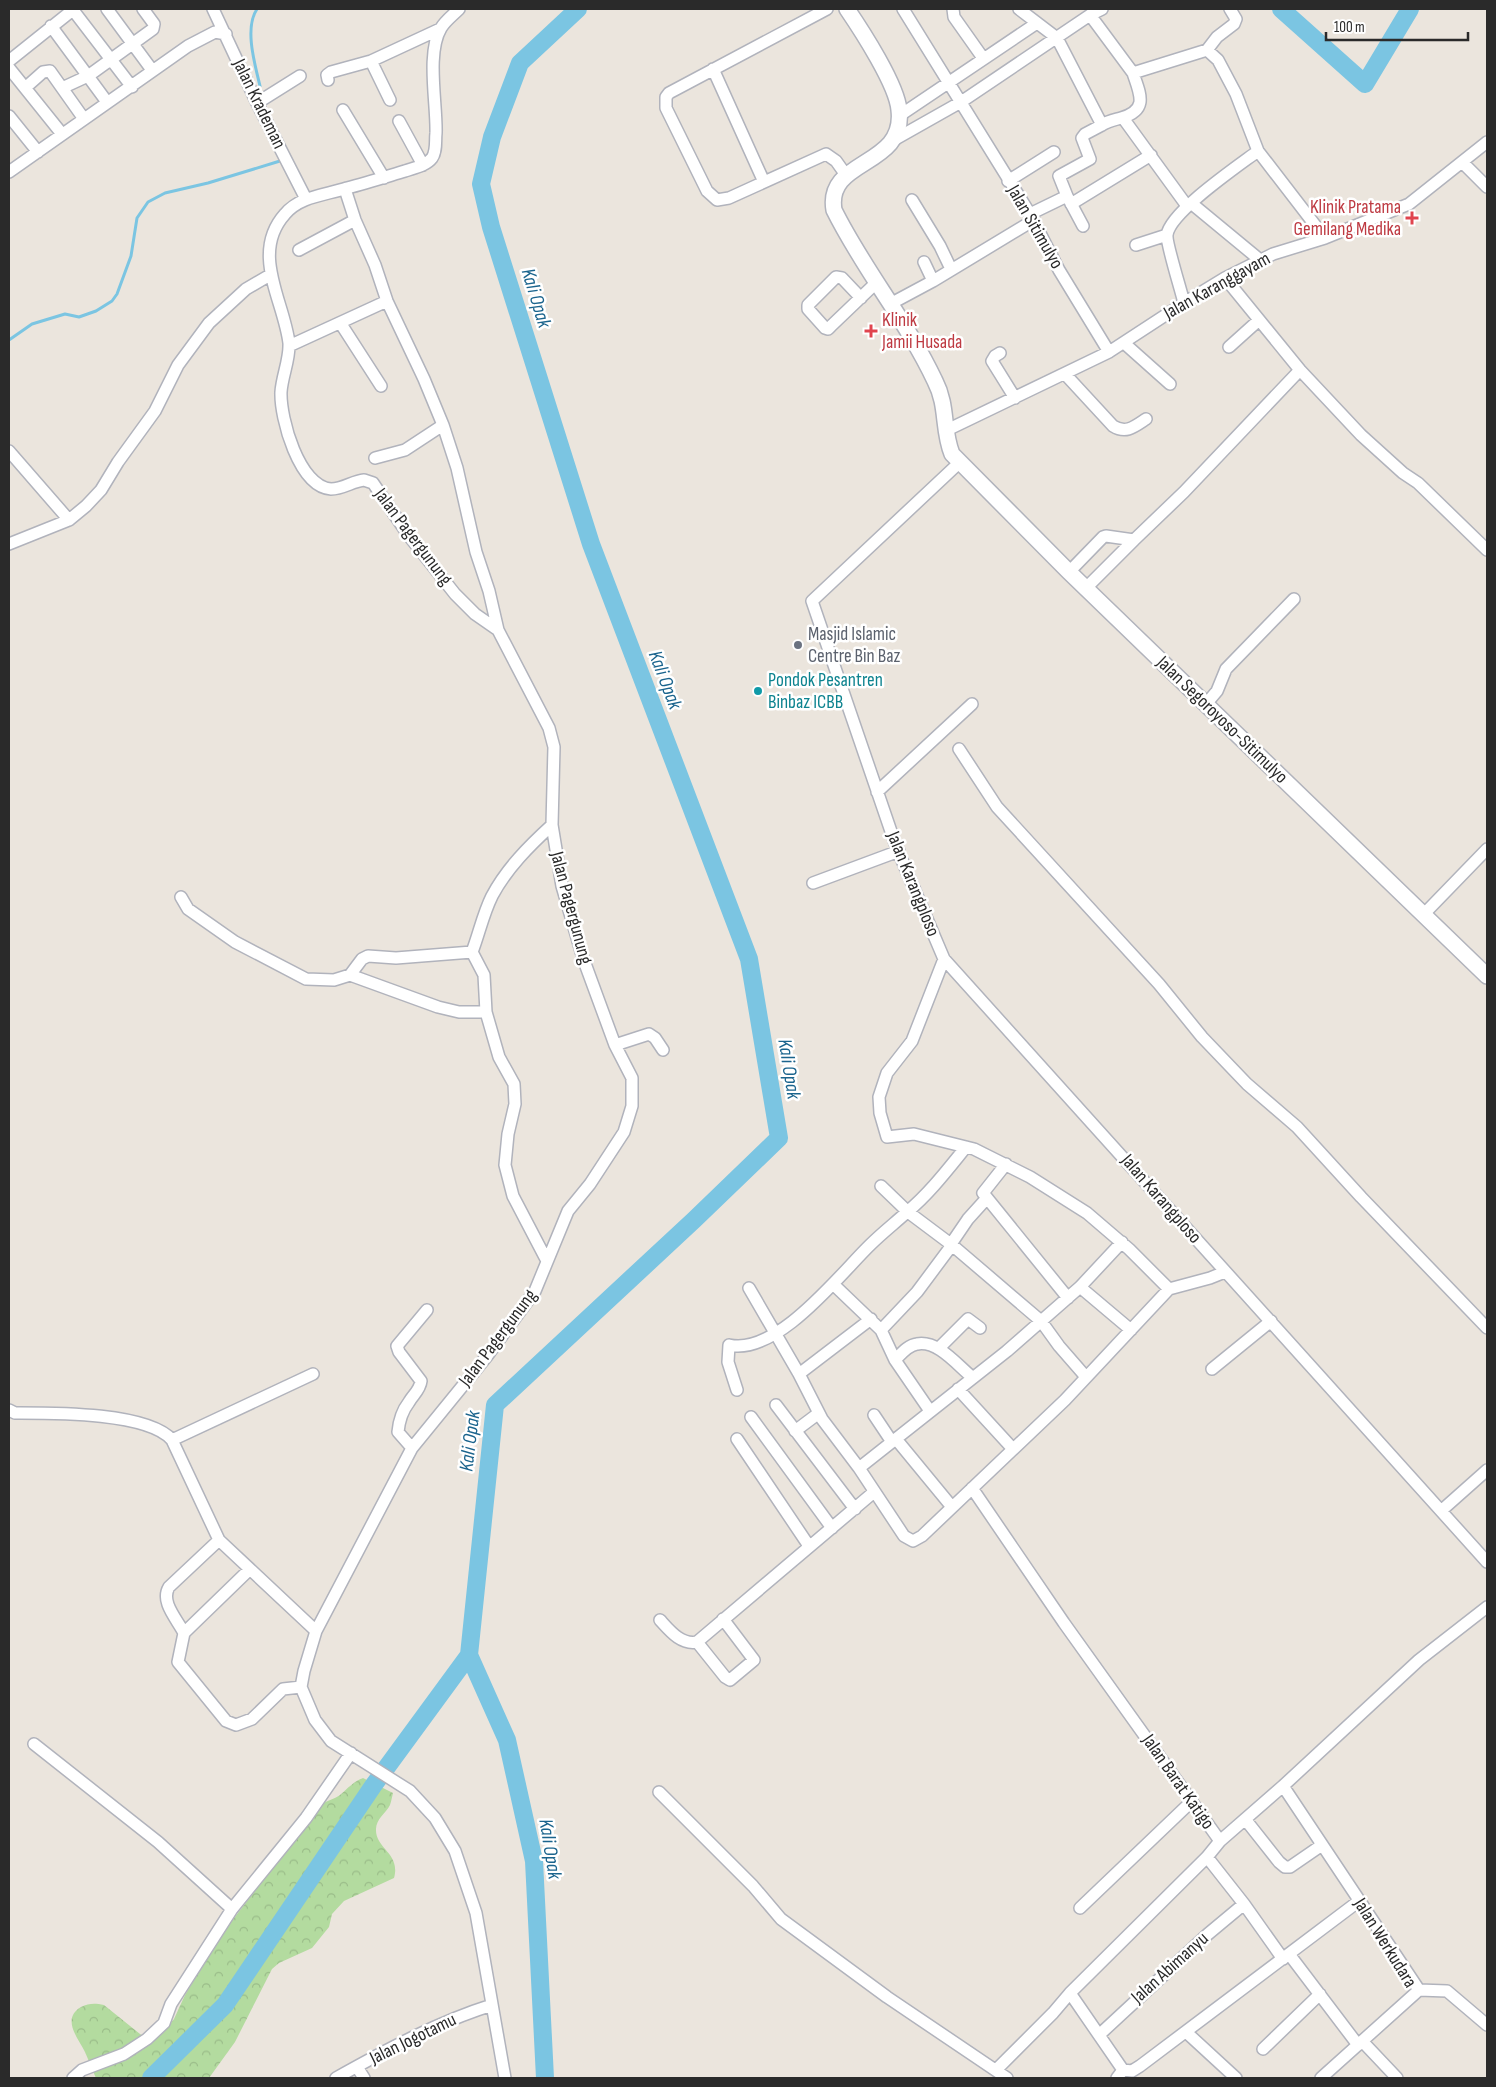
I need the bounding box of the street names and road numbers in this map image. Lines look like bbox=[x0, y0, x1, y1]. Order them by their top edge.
street label: Jalan Krademan bbox=[227, 54, 291, 153]
street label: Jalan Sitimulyo bbox=[1001, 180, 1068, 273]
street label: Jalan Karanggayam bbox=[1159, 247, 1274, 325]
street label: Jalan Pagergunung bbox=[368, 483, 457, 590]
street label: Jalan Segoroyoso-Sitimulyo bbox=[1151, 651, 1292, 789]
street label: Jalan Karangploso bbox=[881, 827, 944, 940]
street label: Jalan Pagergunung bbox=[545, 848, 597, 967]
street label: Jalan Karangploso bbox=[1115, 1149, 1206, 1249]
street label: Jalan Pagergunung bbox=[453, 1285, 542, 1392]
street label: Jalan Barat Katigo bbox=[1136, 1729, 1219, 1834]
street label: Jalan Werkudara bbox=[1348, 1893, 1422, 1992]
street label: Jalan Abimanyu bbox=[1126, 1927, 1213, 2009]
street label: Jalan Jogotamu bbox=[365, 2008, 460, 2070]

